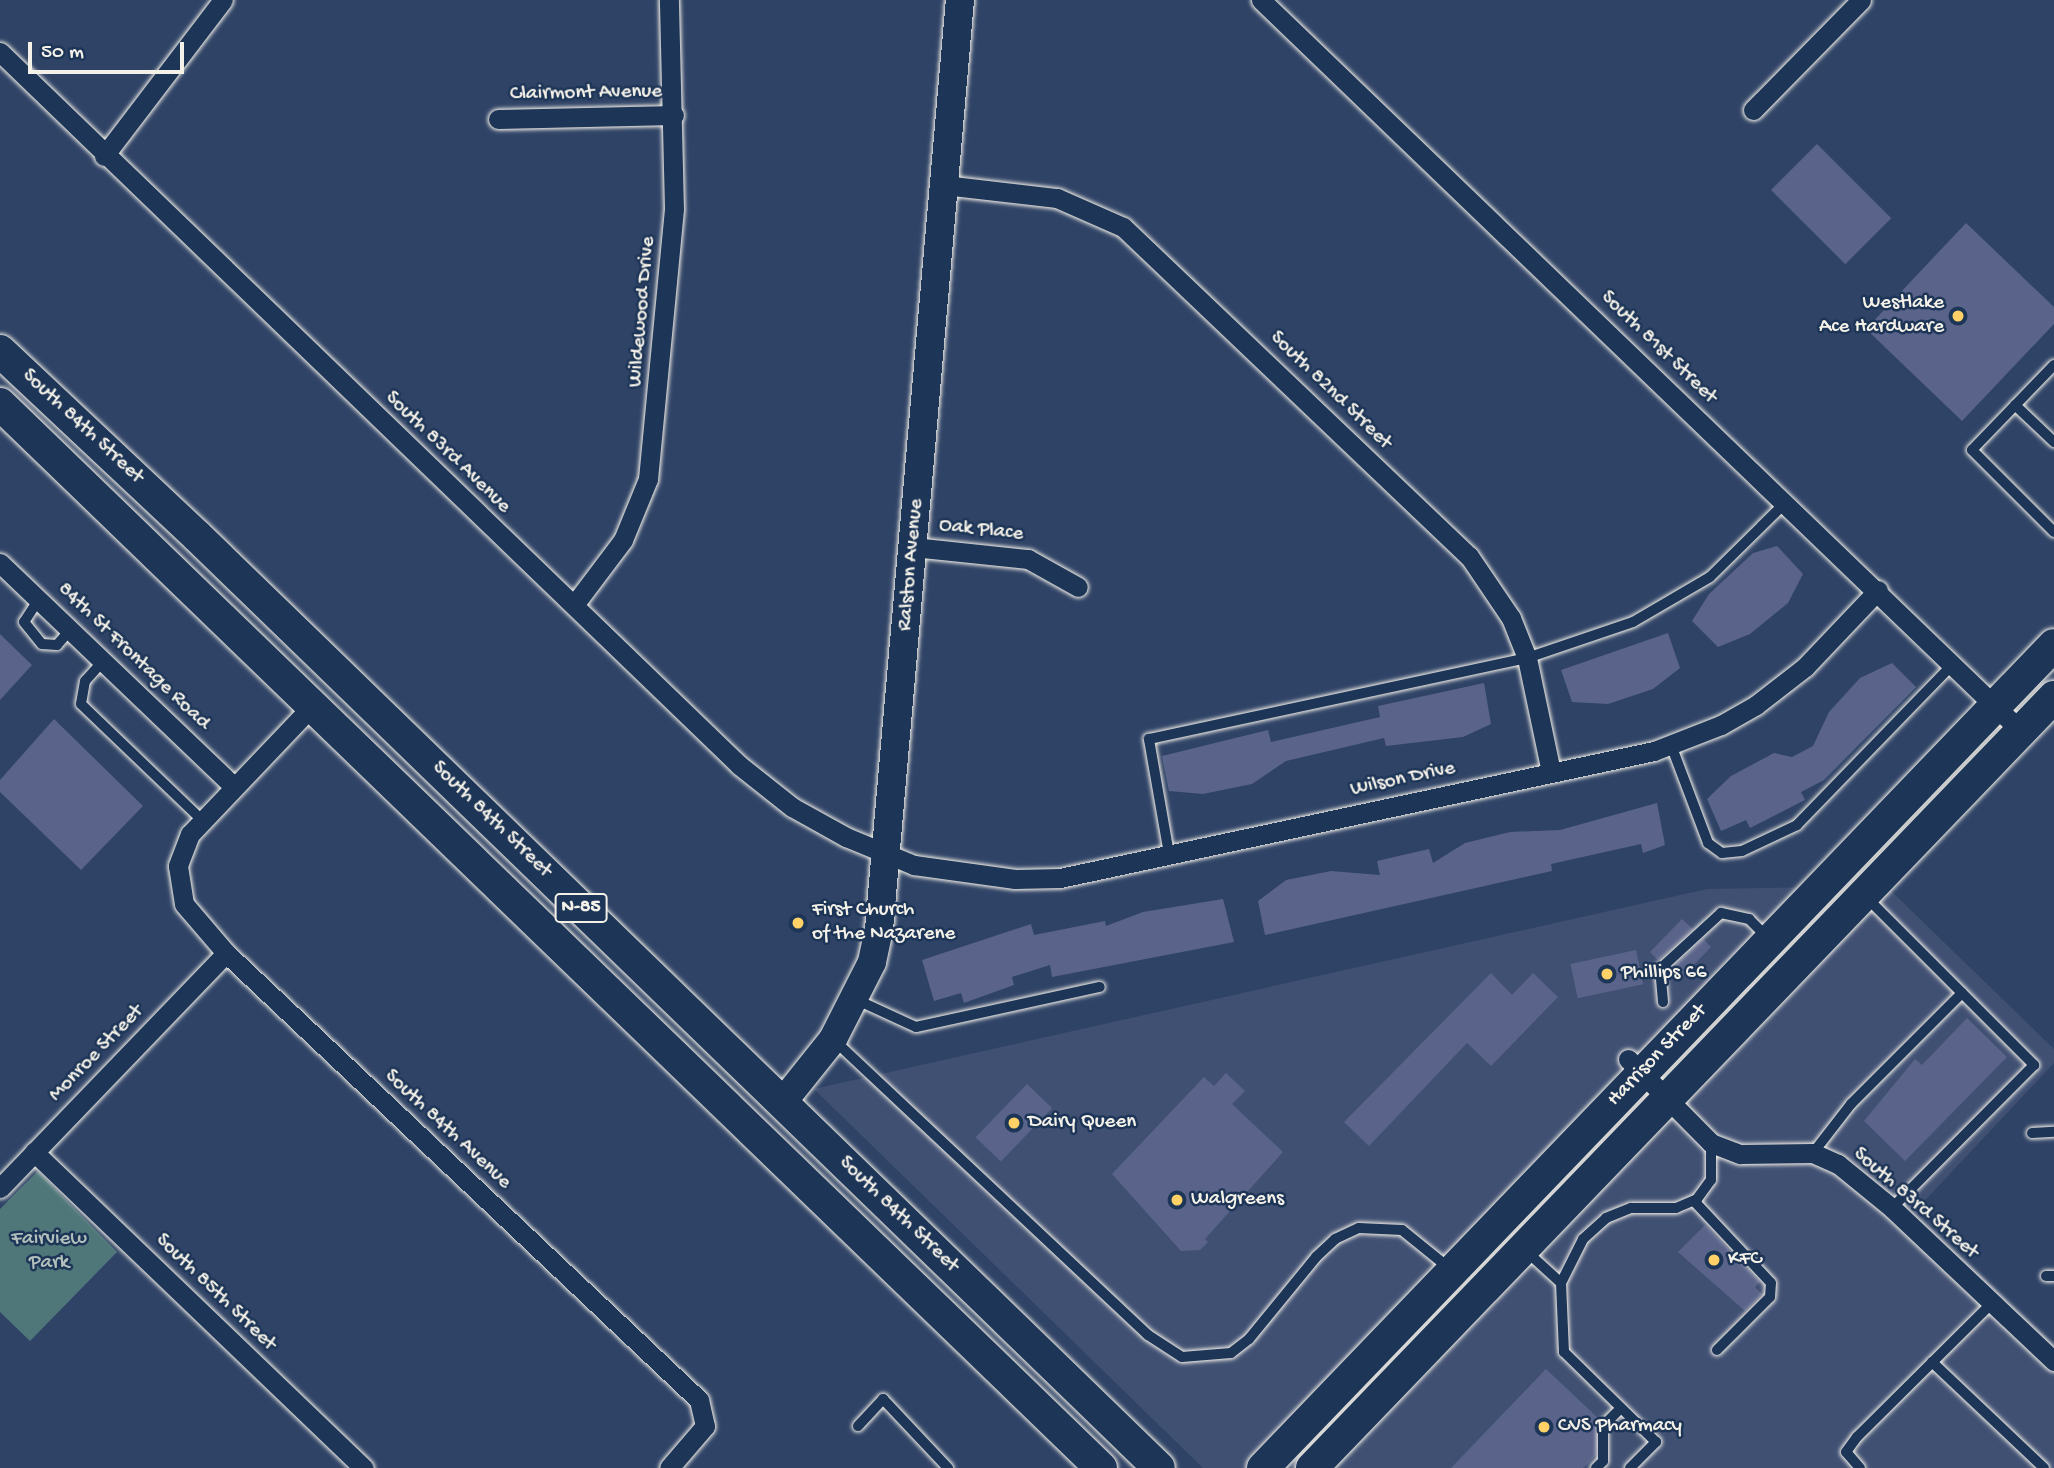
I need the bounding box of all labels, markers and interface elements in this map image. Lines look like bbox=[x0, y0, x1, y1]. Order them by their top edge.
scale bar bbox=[32, 28, 187, 72]
text: 50 m bbox=[41, 41, 84, 66]
street label: Clairmont Avenue bbox=[510, 80, 662, 108]
street label: Wildewood Drive bbox=[624, 236, 662, 388]
street label: South 81st Street bbox=[1594, 286, 1722, 410]
place label: Westlake Ace Hardware bbox=[1819, 291, 1944, 341]
marker: Westlake Ace Hardware bbox=[1950, 308, 1966, 324]
street label: South 82nd Street bbox=[1264, 326, 1396, 456]
street label: South 84th Street bbox=[16, 364, 148, 490]
street label: South 83rd Avenue bbox=[379, 386, 515, 520]
street label: Ralston Avenue bbox=[894, 498, 930, 632]
street label: Oak Place bbox=[938, 514, 1024, 548]
street label: 84th St Frontage Road bbox=[51, 578, 215, 736]
street label: South 84th Street bbox=[426, 756, 556, 884]
street label: Wilson Drive bbox=[1348, 757, 1458, 803]
road number: N-85 bbox=[553, 893, 609, 924]
place label: First Church of the Nazarene bbox=[812, 898, 955, 948]
marker: First Church of the Nazarene bbox=[790, 915, 806, 931]
place label: Phillips 66 bbox=[1621, 961, 1707, 987]
marker: Phillips 66 bbox=[1599, 966, 1615, 982]
street label: Monroe Street bbox=[44, 1000, 150, 1108]
street label: Harrison Street bbox=[1603, 1000, 1713, 1112]
street label: South 84th Avenue bbox=[378, 1065, 516, 1195]
place label: Dairy Queen bbox=[1028, 1110, 1136, 1136]
marker: Dairy Queen bbox=[1006, 1115, 1022, 1131]
street label: South 83rd Street bbox=[1847, 1143, 1983, 1265]
street label: South 84th Street bbox=[833, 1151, 963, 1279]
place label: Walgreens bbox=[1191, 1187, 1284, 1213]
marker: Walgreens bbox=[1169, 1192, 1185, 1208]
park label: Fairview Park bbox=[11, 1227, 87, 1277]
street label: South 85th Street bbox=[149, 1229, 281, 1357]
place label: KFC bbox=[1728, 1247, 1762, 1273]
marker: KFC bbox=[1706, 1252, 1722, 1268]
place label: CVS Pharmacy bbox=[1558, 1414, 1682, 1440]
marker: CVS Pharmacy bbox=[1536, 1419, 1552, 1435]

